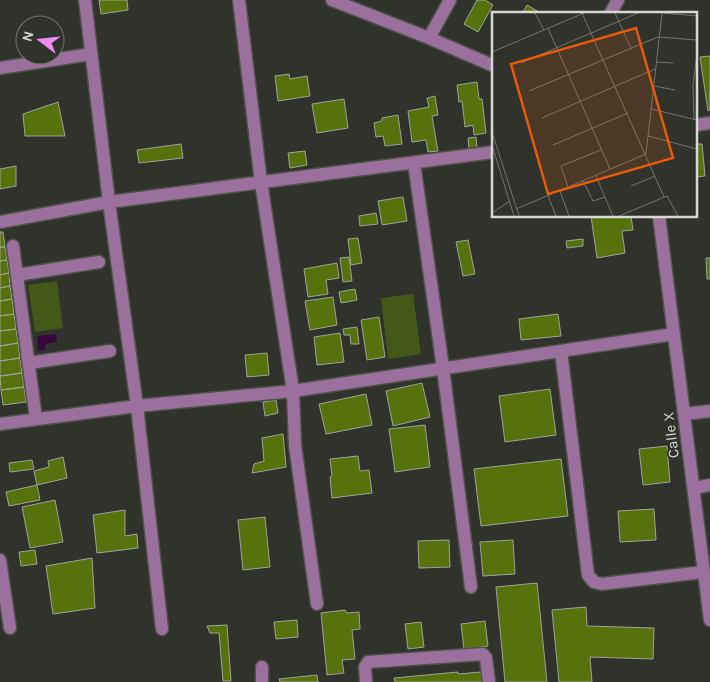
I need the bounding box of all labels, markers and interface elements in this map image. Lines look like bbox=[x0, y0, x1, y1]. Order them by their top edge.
inset map bbox=[492, 12, 698, 218]
north arrow bbox=[15, 15, 65, 65]
text: N bbox=[18, 29, 38, 44]
street label: Calle X bbox=[659, 411, 683, 459]

